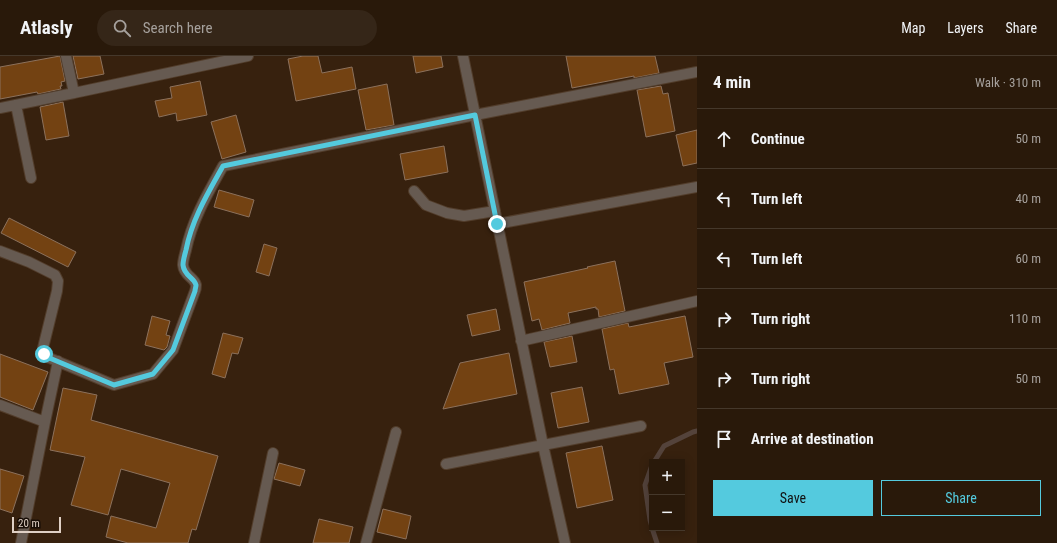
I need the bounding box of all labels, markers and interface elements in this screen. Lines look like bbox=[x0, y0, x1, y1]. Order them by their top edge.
search box bbox=[97, 10, 377, 46]
text: Atlasly bbox=[20, 16, 73, 39]
icon: search bbox=[111, 17, 133, 39]
text: Search here bbox=[143, 19, 212, 37]
text: Map bbox=[901, 20, 925, 36]
text: Layers bbox=[947, 20, 984, 36]
text: Share bbox=[1006, 20, 1037, 36]
text: 4 min bbox=[713, 72, 751, 92]
text: Walk · 310 m bbox=[975, 75, 1041, 90]
icon: ahead bbox=[713, 128, 735, 150]
text: Continue bbox=[751, 130, 805, 148]
text: 50 m bbox=[1015, 131, 1041, 146]
icon: left bbox=[713, 188, 735, 210]
text: Turn left bbox=[751, 190, 802, 208]
text: 40 m bbox=[1015, 191, 1041, 206]
route end bbox=[488, 215, 506, 233]
icon: left bbox=[713, 248, 735, 270]
text: Turn left bbox=[751, 250, 802, 268]
text: 60 m bbox=[1015, 251, 1041, 266]
icon: right bbox=[713, 308, 735, 330]
text: Turn right bbox=[751, 310, 810, 328]
text: 110 m bbox=[1009, 311, 1041, 326]
route start bbox=[35, 345, 53, 363]
icon: right bbox=[713, 368, 735, 390]
text: Turn right bbox=[751, 370, 810, 388]
text: 50 m bbox=[1015, 371, 1041, 386]
icon: arrive bbox=[713, 428, 735, 450]
text: Arrive at destination bbox=[751, 430, 874, 448]
map controls bbox=[649, 459, 685, 531]
button: + bbox=[649, 459, 685, 495]
button: Save bbox=[713, 480, 873, 516]
button: Share bbox=[881, 480, 1041, 516]
button: − bbox=[649, 495, 685, 531]
scale bar bbox=[12, 515, 61, 534]
text: 20 m bbox=[18, 517, 40, 530]

